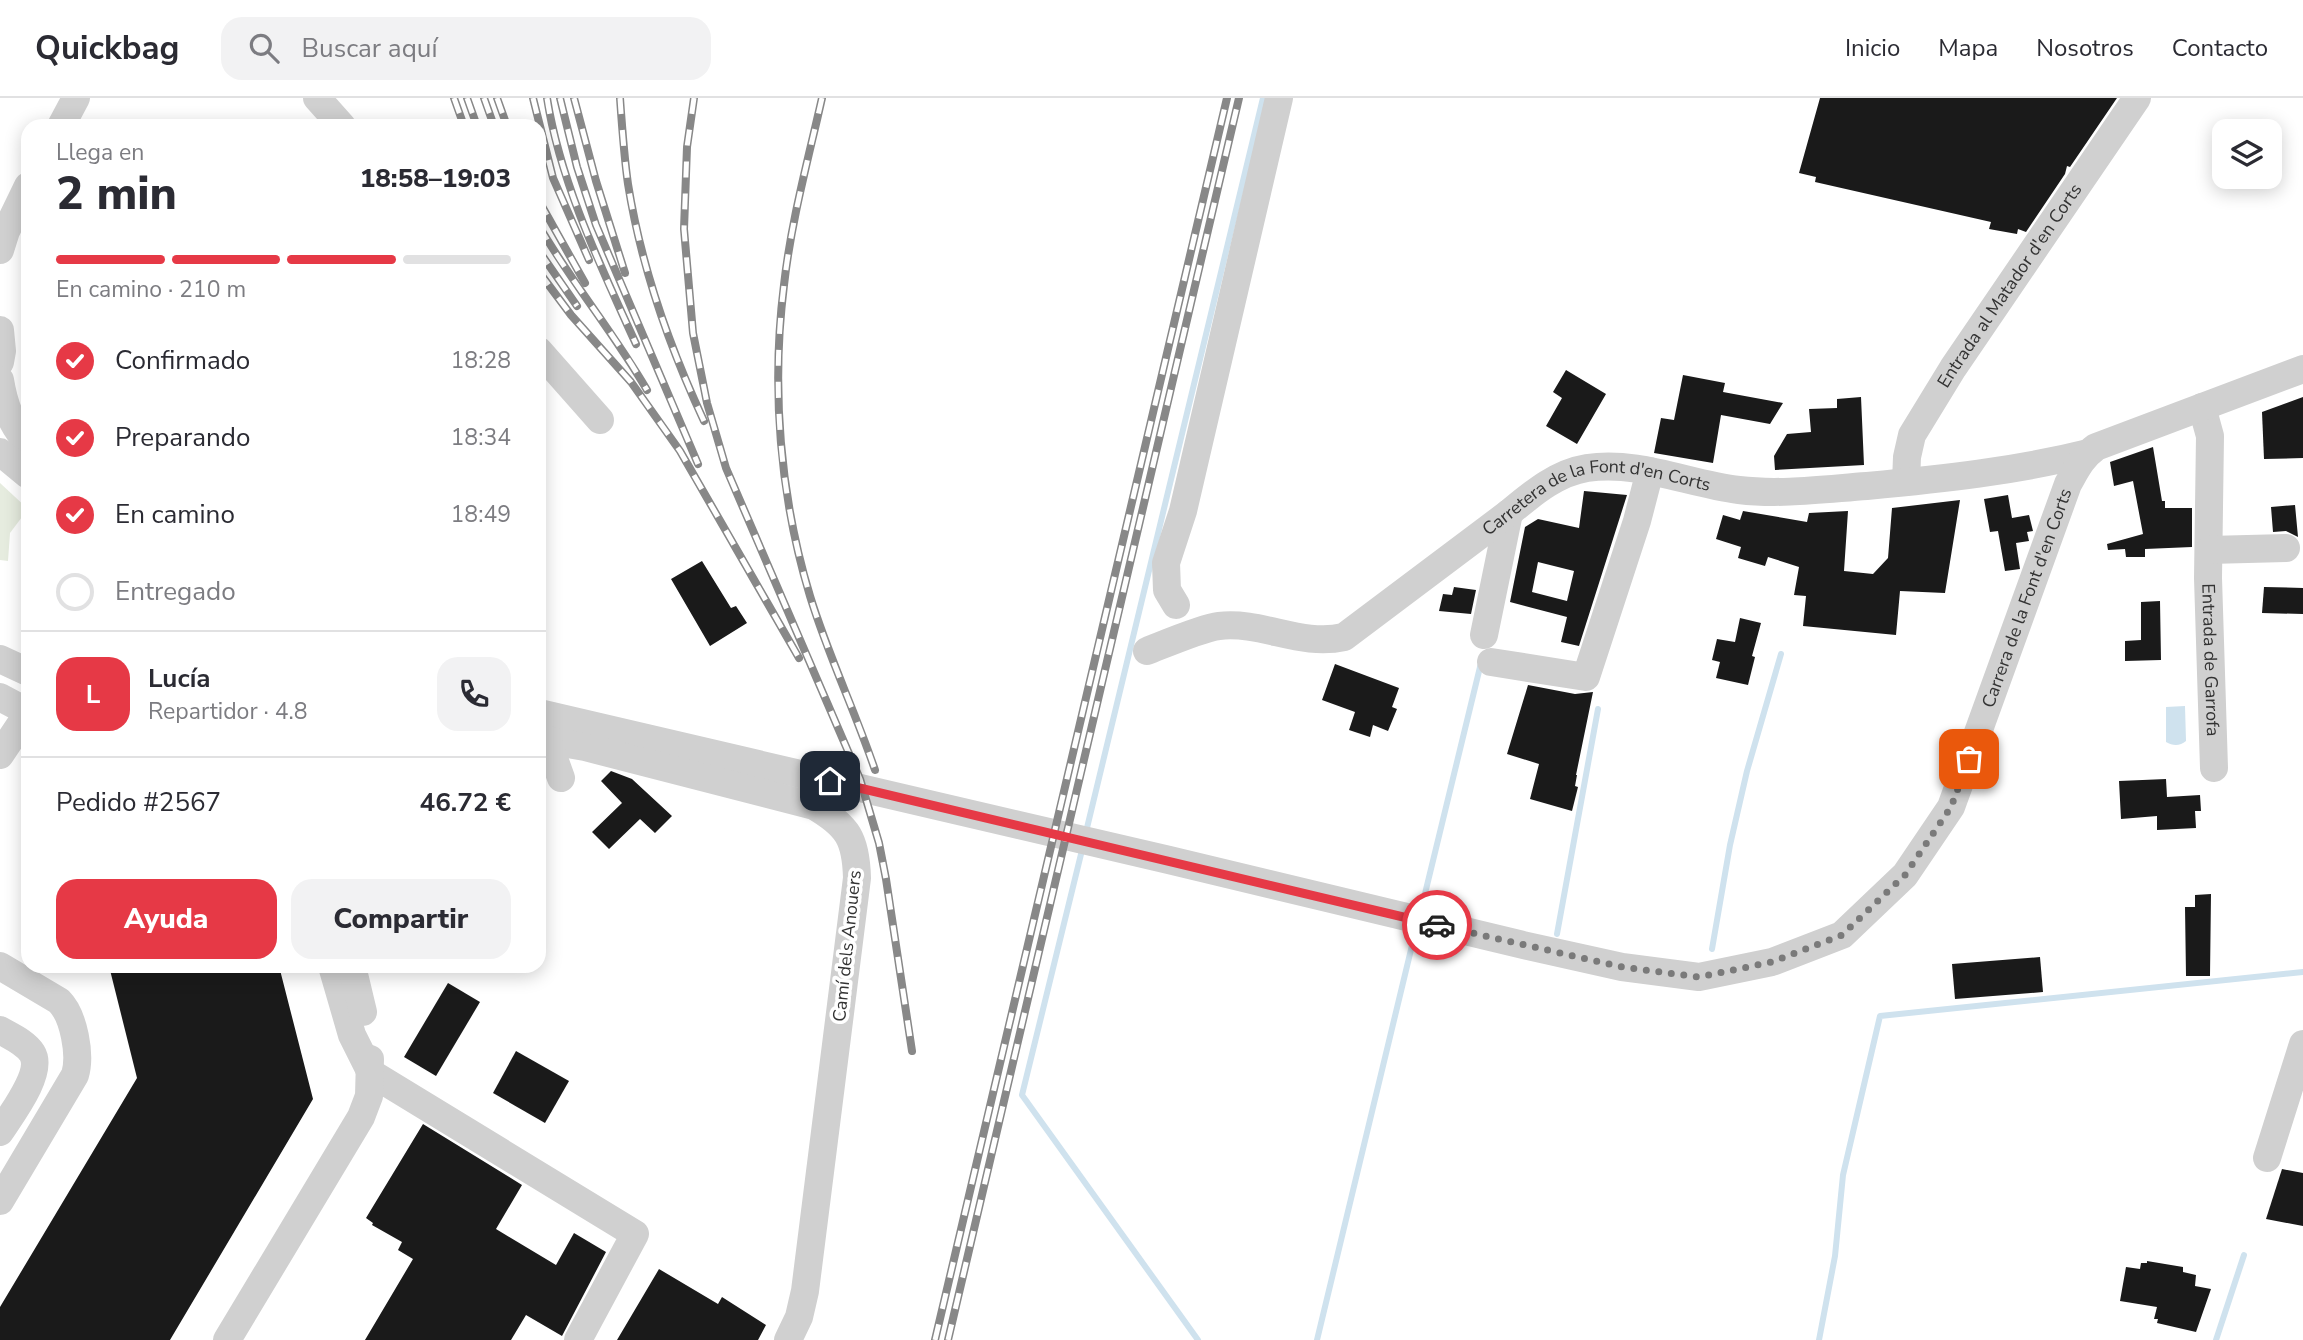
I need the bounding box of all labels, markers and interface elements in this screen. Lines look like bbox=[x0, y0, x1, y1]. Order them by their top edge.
search box bbox=[221, 17, 711, 80]
text: Quickbag bbox=[35, 26, 179, 71]
icon: search bbox=[245, 29, 283, 67]
text: Buscar aquí bbox=[301, 31, 437, 66]
text: Inicio bbox=[1845, 32, 1900, 64]
text: Mapa bbox=[1938, 32, 1998, 64]
text: Nosotros bbox=[2036, 32, 2134, 64]
text: Contacto bbox=[2172, 32, 2268, 64]
map controls bbox=[2212, 119, 2282, 189]
button: layers bbox=[2212, 119, 2282, 189]
text: Llega en bbox=[56, 137, 144, 168]
text: 18:58–19:03 bbox=[360, 161, 511, 196]
text: 2 min bbox=[56, 162, 177, 225]
street label: Entrada al Matador d'en Corts bbox=[1932, 179, 2087, 392]
text: En camino · 210 m bbox=[56, 274, 246, 305]
icon: check bbox=[56, 342, 94, 380]
text: Confirmado bbox=[115, 343, 250, 378]
text: 18:28 bbox=[451, 345, 511, 376]
icon: check bbox=[56, 419, 94, 457]
text: Preparando bbox=[115, 420, 250, 455]
text: 18:34 bbox=[451, 422, 511, 453]
street label: Carretera de la Font d'en Corts bbox=[1477, 454, 1713, 541]
street label: Carrera de la Font d'en Corts bbox=[1976, 485, 2077, 711]
icon: check bbox=[56, 496, 94, 534]
text: En camino bbox=[115, 497, 235, 532]
text: 18:49 bbox=[451, 499, 511, 530]
text: Entregado bbox=[115, 574, 236, 609]
street label: Entrada de Garrofa bbox=[2196, 583, 2225, 737]
button: phone bbox=[437, 657, 511, 731]
text: Lucía bbox=[148, 661, 211, 696]
text: L bbox=[86, 677, 100, 712]
text: Repartidor · 4.8 bbox=[148, 696, 308, 727]
pin bbox=[1939, 729, 1999, 789]
icon: bag bbox=[1950, 740, 1988, 778]
pin bbox=[800, 751, 860, 811]
icon: home bbox=[811, 762, 849, 800]
text: Pedido #2567 bbox=[56, 785, 221, 820]
text: 46.72 € bbox=[420, 785, 511, 820]
street label: Camí dels Anouers bbox=[827, 869, 867, 1023]
button: Ayuda bbox=[56, 879, 277, 959]
button: Compartir bbox=[291, 879, 511, 959]
courier bbox=[1402, 890, 1472, 960]
icon: car bbox=[1418, 906, 1456, 944]

